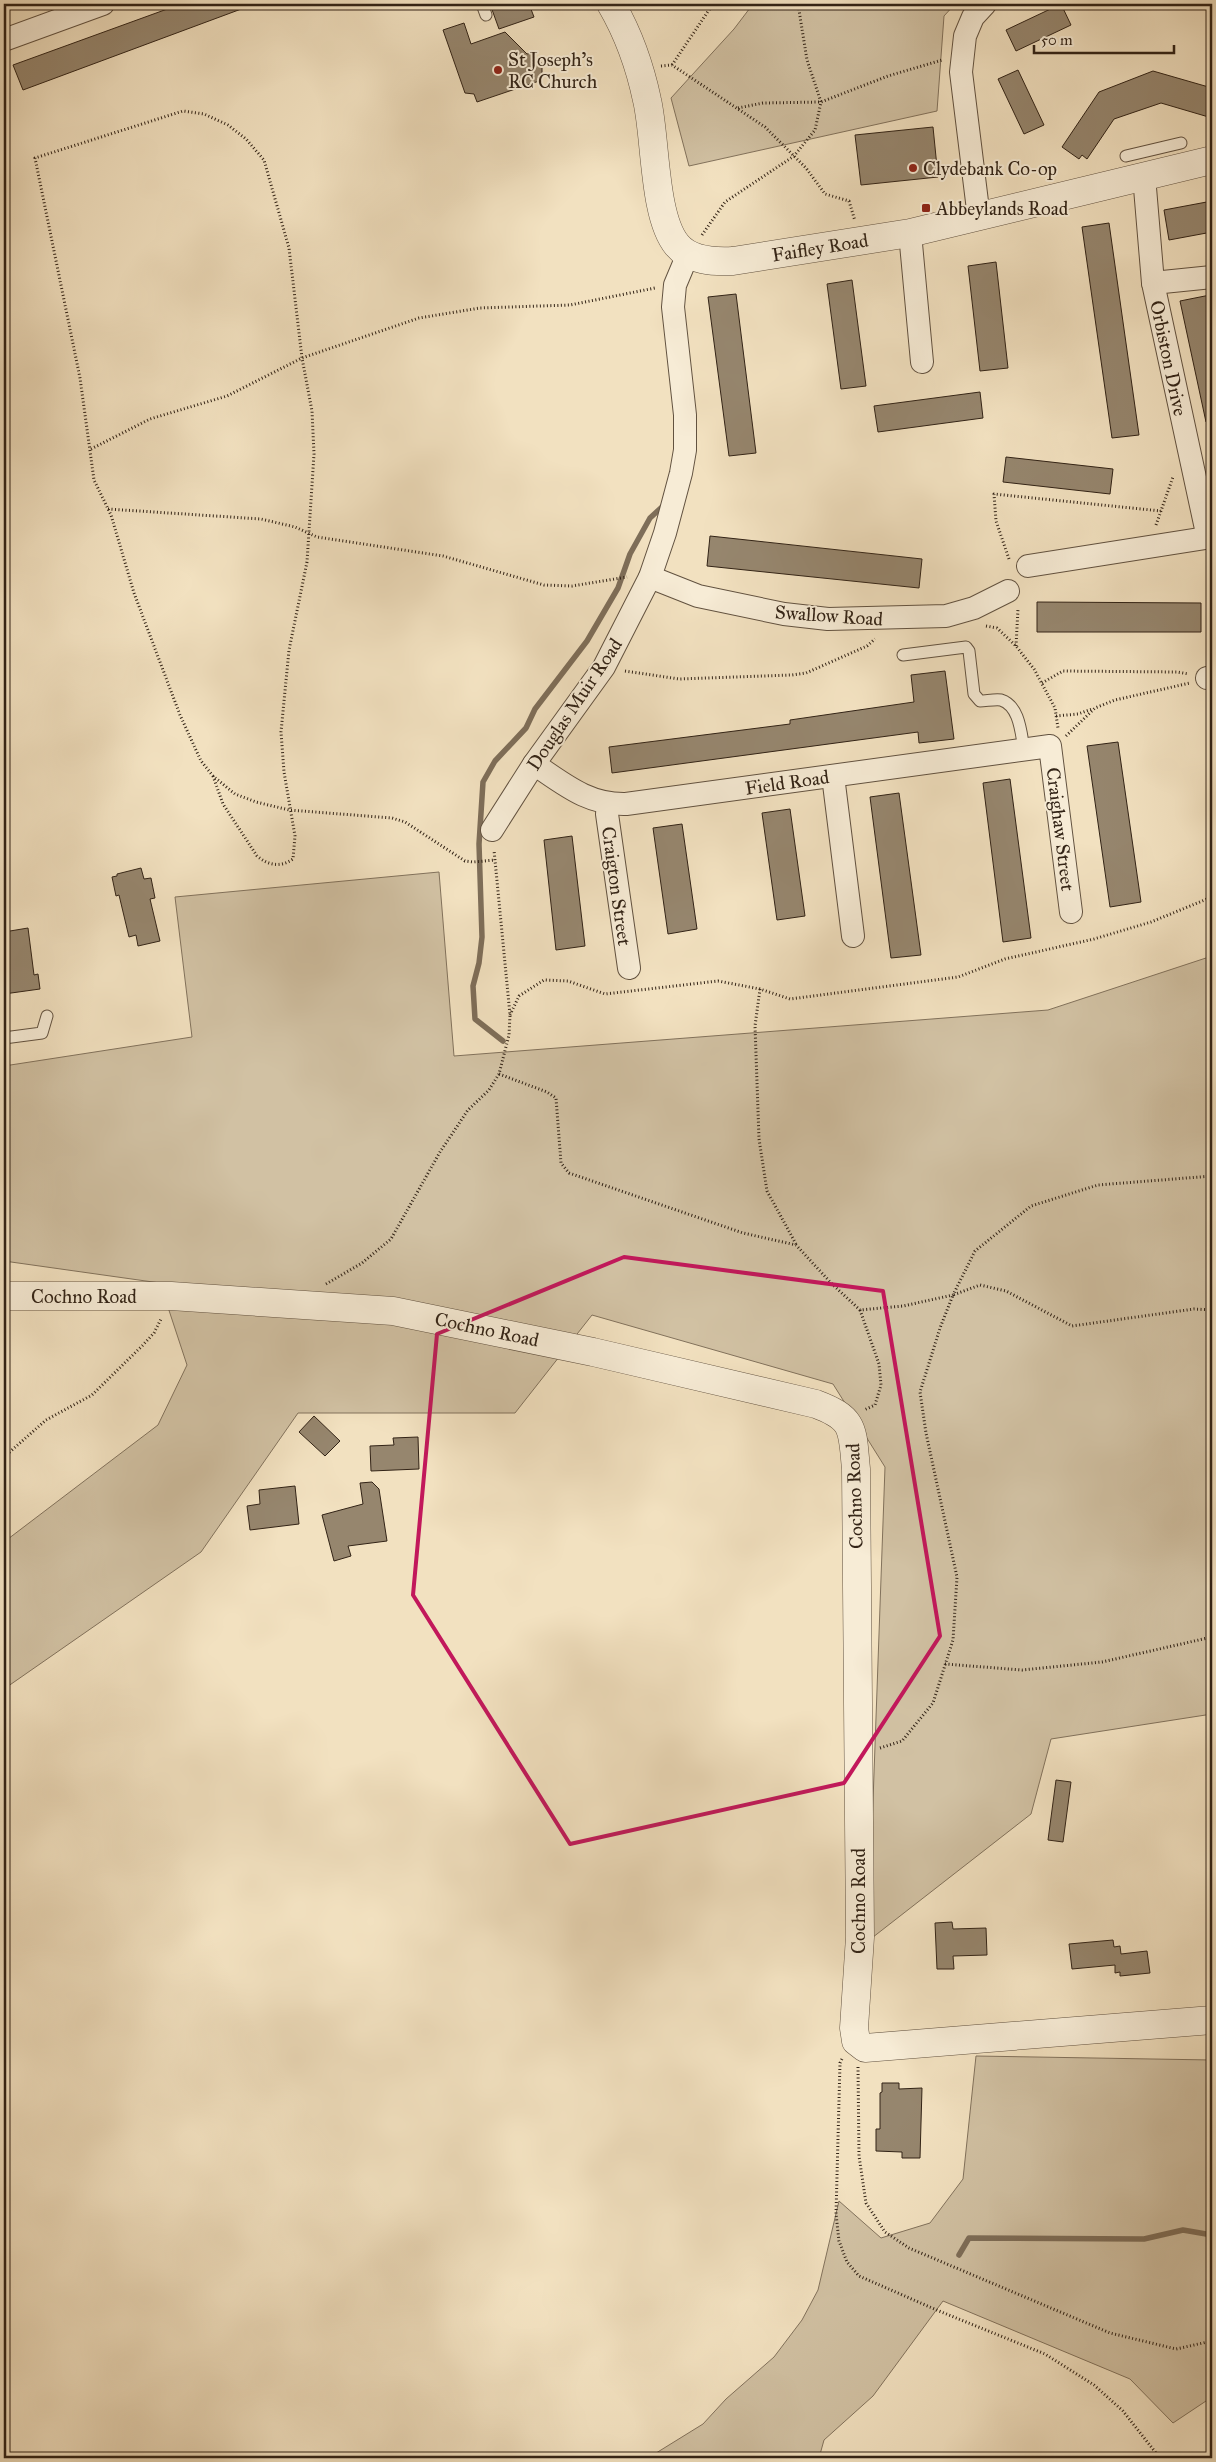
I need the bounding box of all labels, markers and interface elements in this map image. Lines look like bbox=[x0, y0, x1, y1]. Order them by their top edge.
scale bar bbox=[1034, 22, 1174, 54]
text: 50 m bbox=[1041, 31, 1073, 49]
place label: St Joseph's RC Church bbox=[508, 48, 598, 93]
marker: St Joseph's RC Church bbox=[492, 64, 504, 76]
place label: Clydebank Co-op bbox=[923, 157, 1057, 180]
marker: Clydebank Co-op bbox=[907, 162, 919, 174]
place label: Abbeylands Road bbox=[935, 197, 1069, 220]
marker: Abbeylands Road bbox=[920, 202, 932, 214]
street label: Faifley Road bbox=[770, 228, 870, 266]
street label: Orbiston Drive bbox=[1145, 298, 1192, 418]
street label: Swallow Road bbox=[774, 600, 884, 631]
street label: Douglas Muir Road bbox=[522, 633, 628, 775]
street label: Field Road bbox=[744, 765, 831, 800]
street label: Craighaw Street bbox=[1041, 766, 1080, 893]
street label: Craigton Street bbox=[596, 825, 636, 948]
street label: Cochno Road bbox=[31, 1285, 137, 1308]
street label: Cochno Road bbox=[433, 1307, 541, 1352]
street label: Cochno Road bbox=[841, 1442, 868, 1549]
street label: Cochno Road bbox=[847, 1848, 870, 1954]

